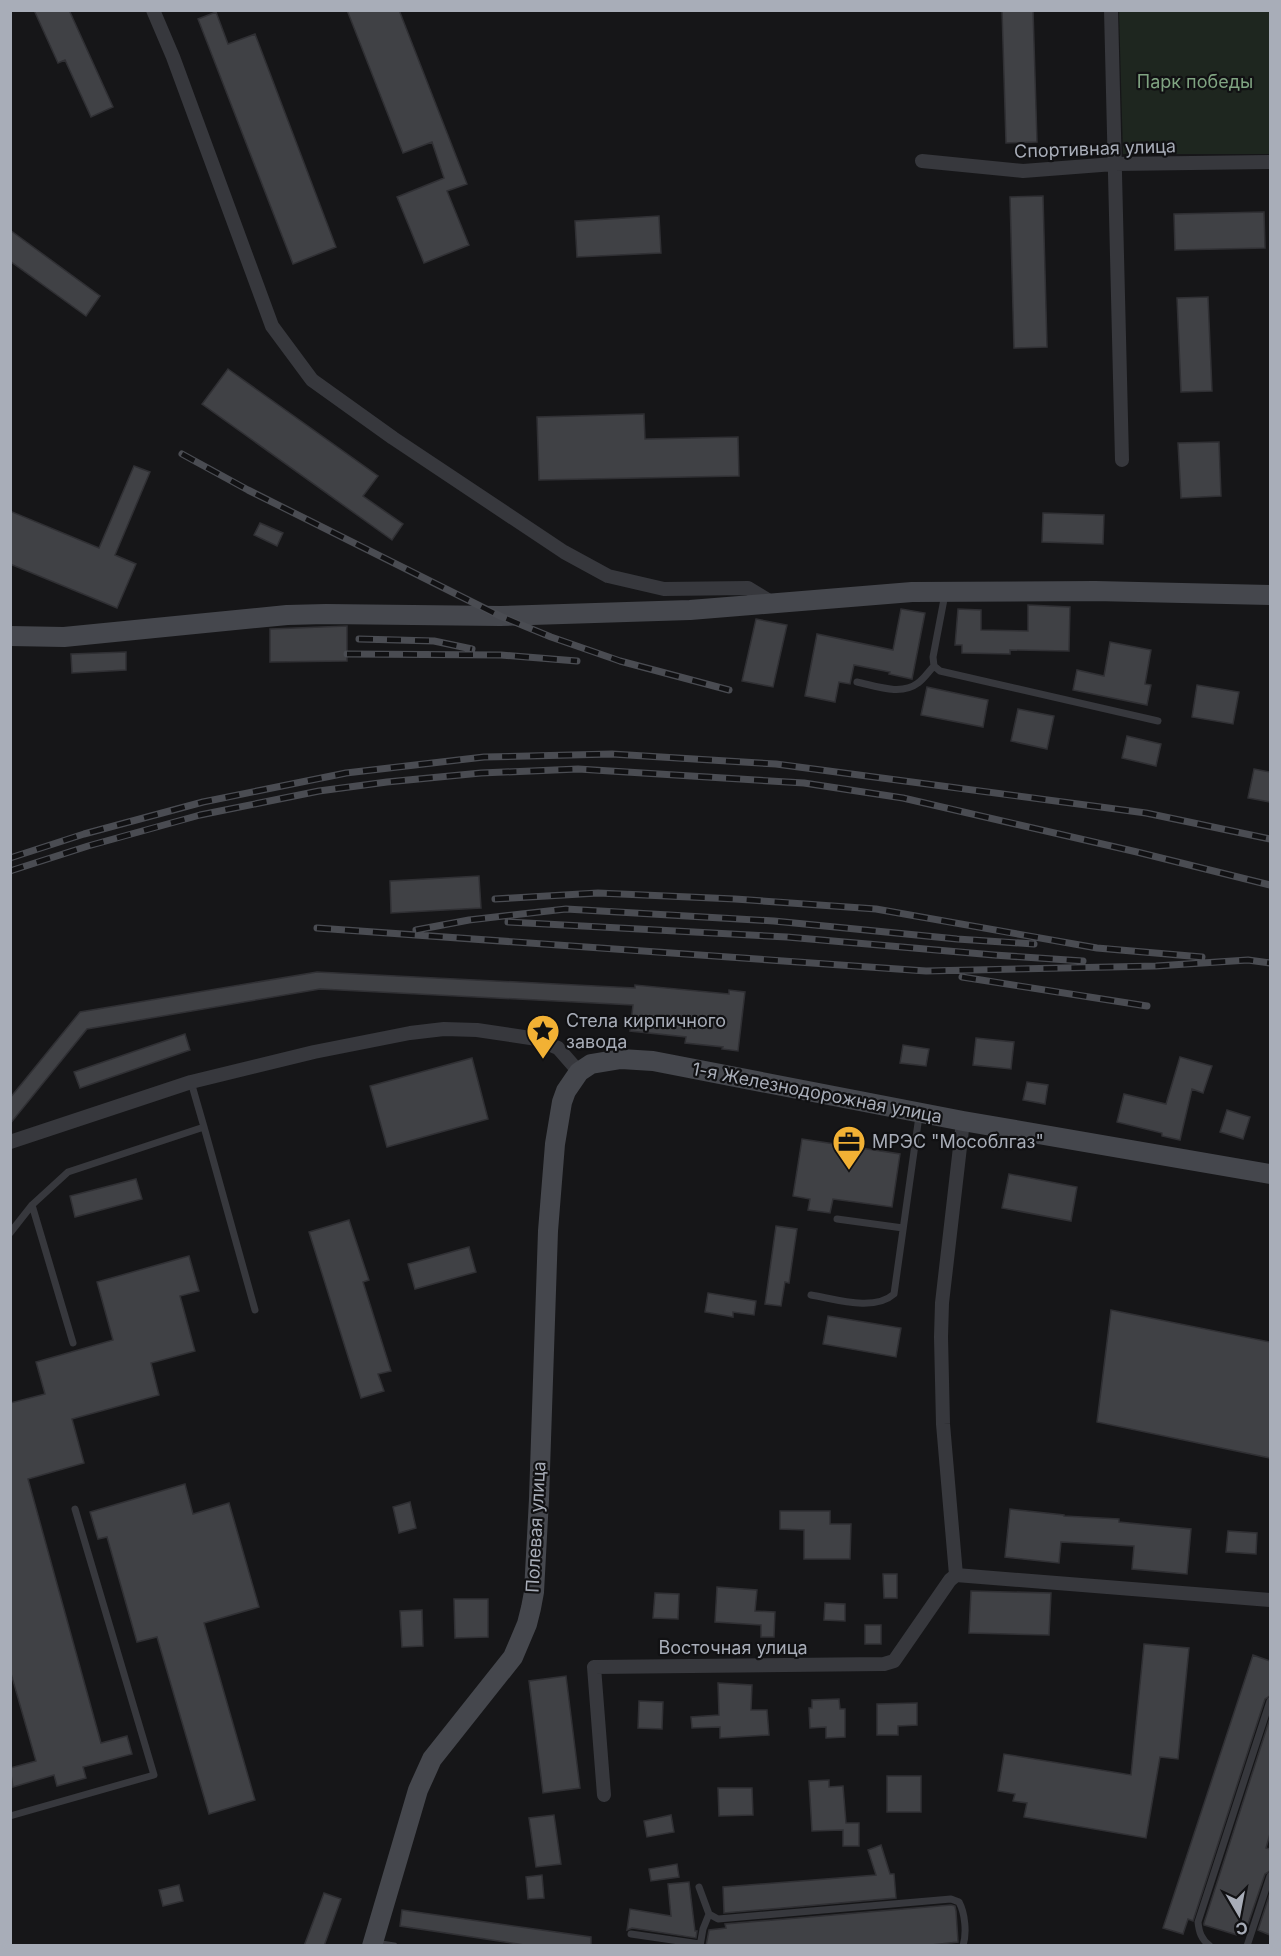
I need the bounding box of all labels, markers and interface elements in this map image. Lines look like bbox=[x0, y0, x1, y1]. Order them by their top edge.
park label: Парк победы bbox=[1137, 71, 1253, 92]
street label: Спортивная улица bbox=[1014, 135, 1176, 162]
place label: Стела кирпичного завода bbox=[566, 1010, 726, 1052]
place icon: Стела кирпичного завода bbox=[525, 1013, 561, 1060]
street label: 1-я Железнодорожная улица bbox=[690, 1058, 944, 1127]
office icon: МРЭС "Мособлгаз" bbox=[831, 1124, 867, 1171]
place label: МРЭС "Мособлгаз" bbox=[872, 1131, 1044, 1152]
street label: Полевая улица bbox=[522, 1461, 549, 1593]
street label: Восточная улица bbox=[658, 1637, 808, 1658]
north arrow bbox=[1209, 1884, 1269, 1944]
text: С bbox=[1234, 1918, 1249, 1940]

